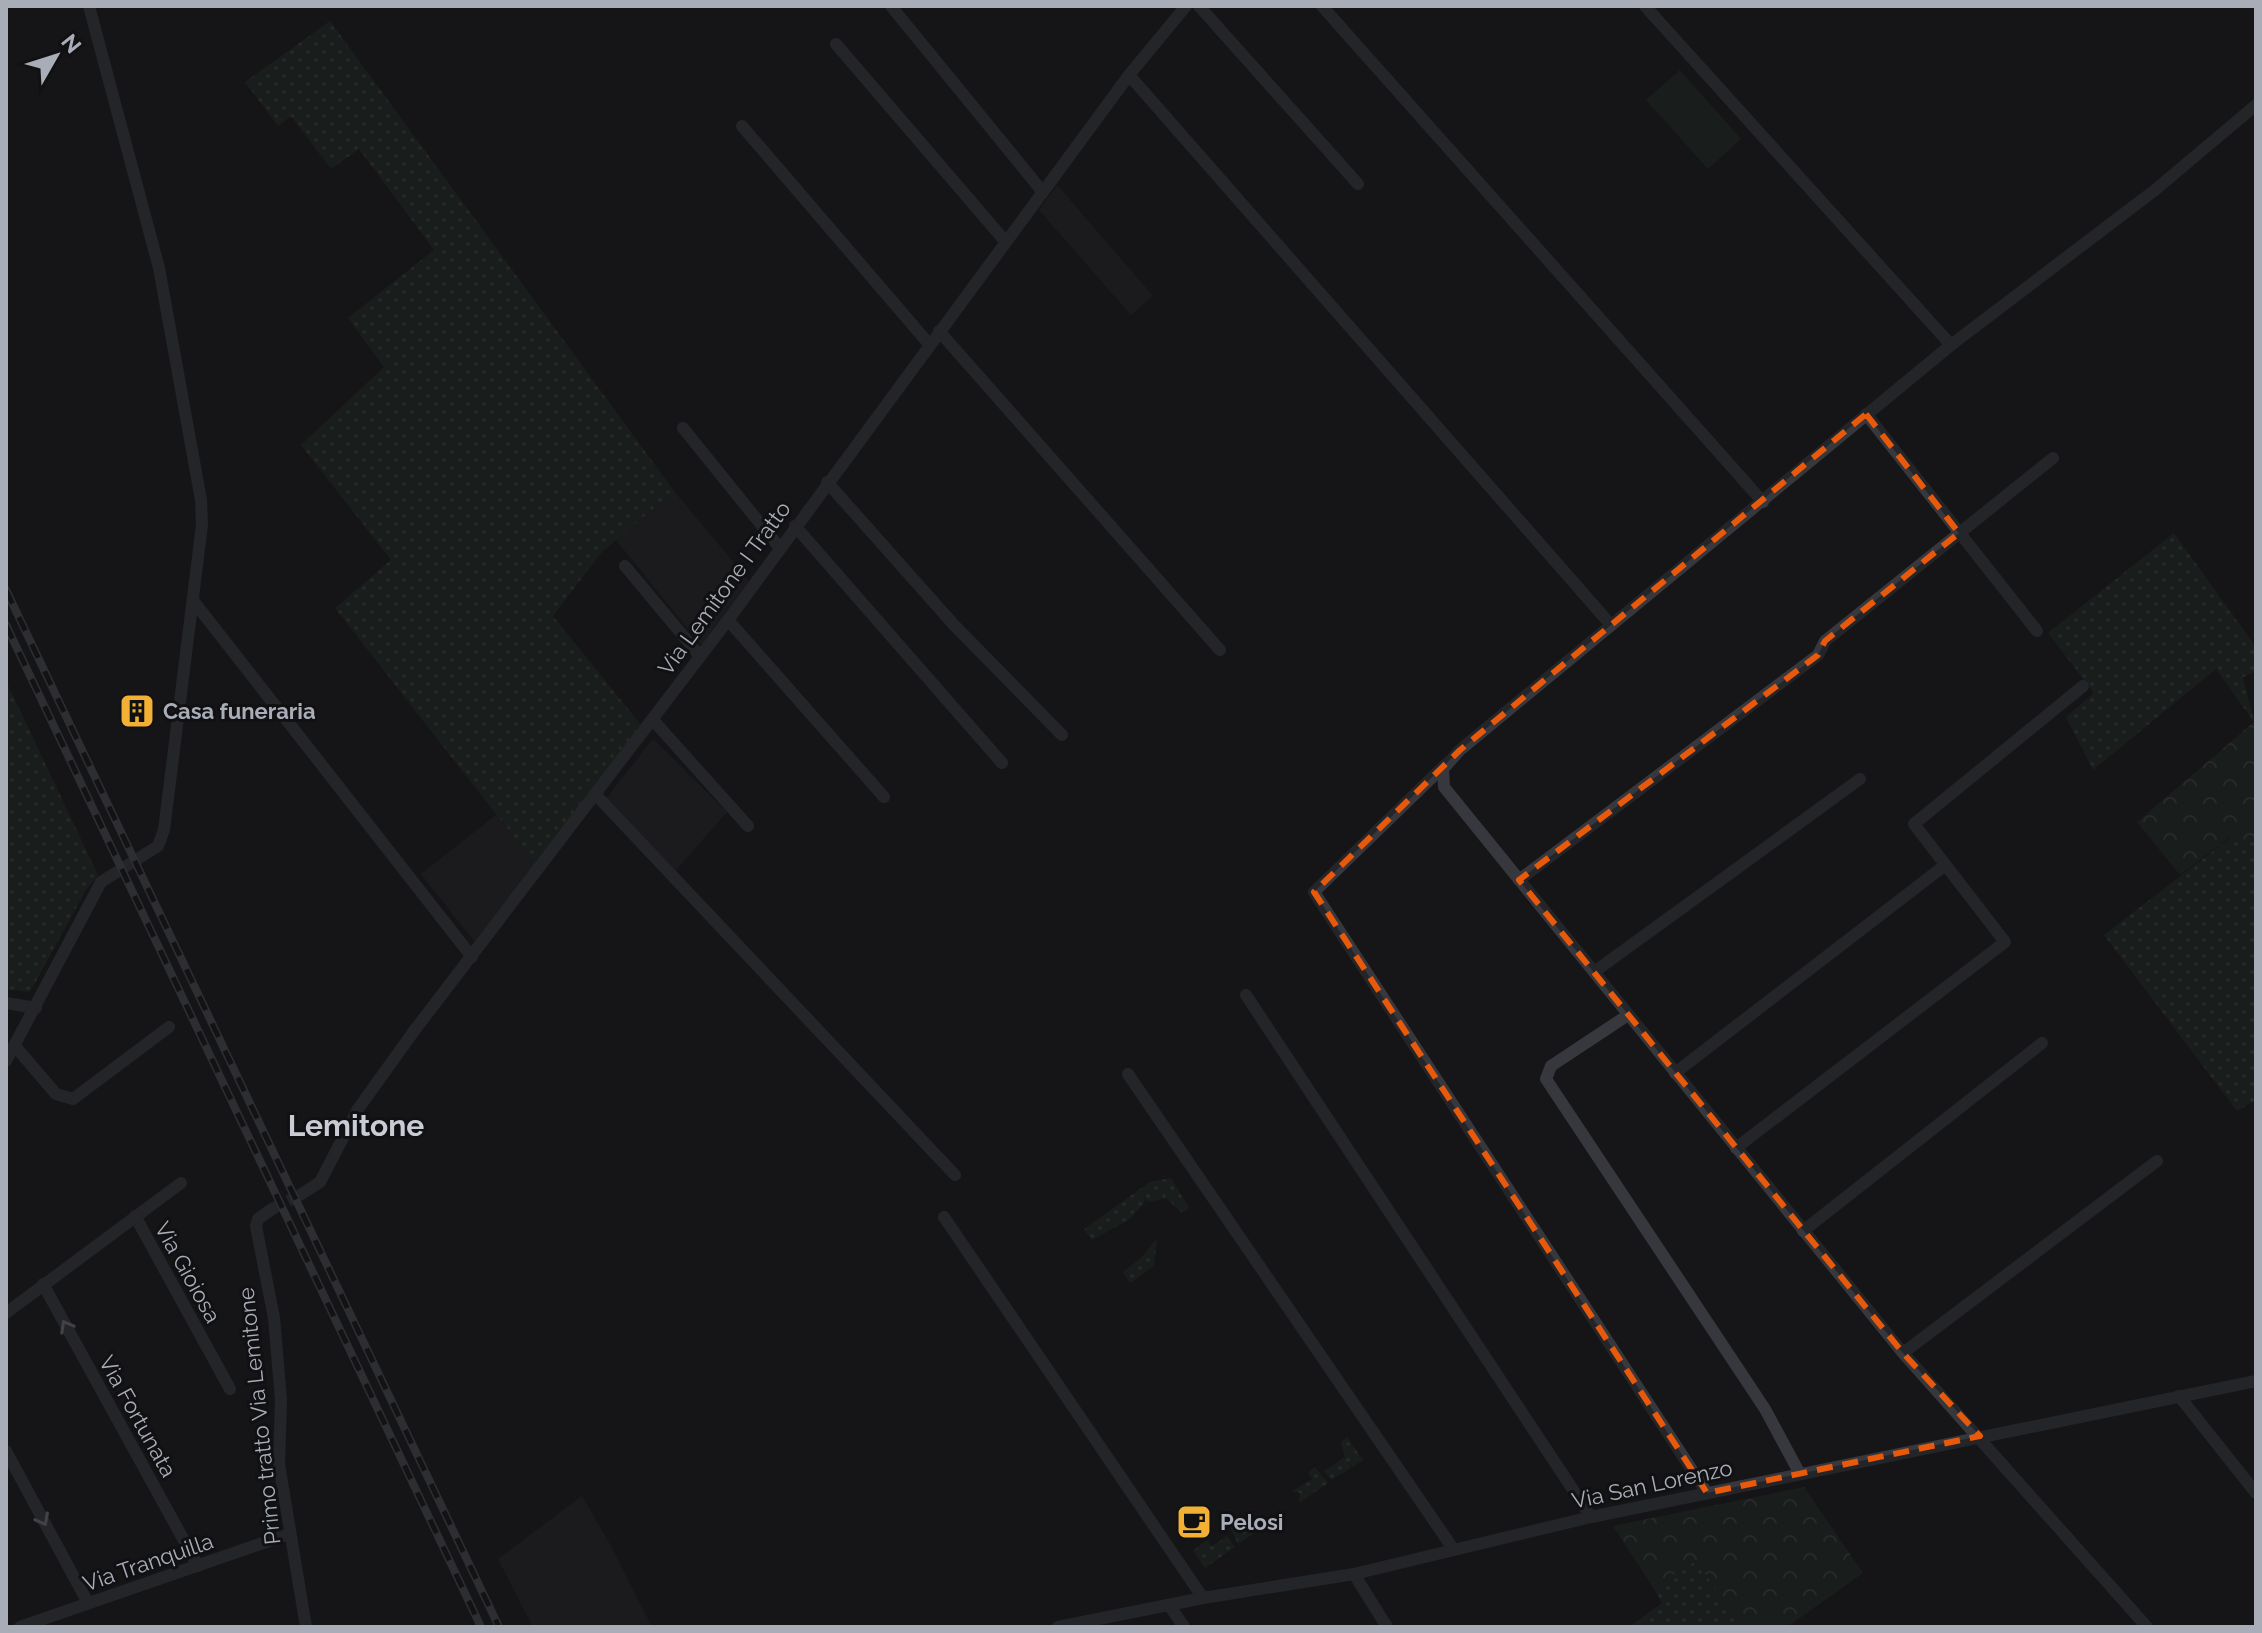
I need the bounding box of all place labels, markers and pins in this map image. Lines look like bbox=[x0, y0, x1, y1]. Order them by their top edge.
building icon: Casa funeraria bbox=[118, 692, 156, 730]
place label: Casa funeraria bbox=[163, 698, 316, 724]
cafe icon: Pelosi bbox=[1175, 1503, 1213, 1541]
place label: Pelosi bbox=[1220, 1509, 1283, 1535]

